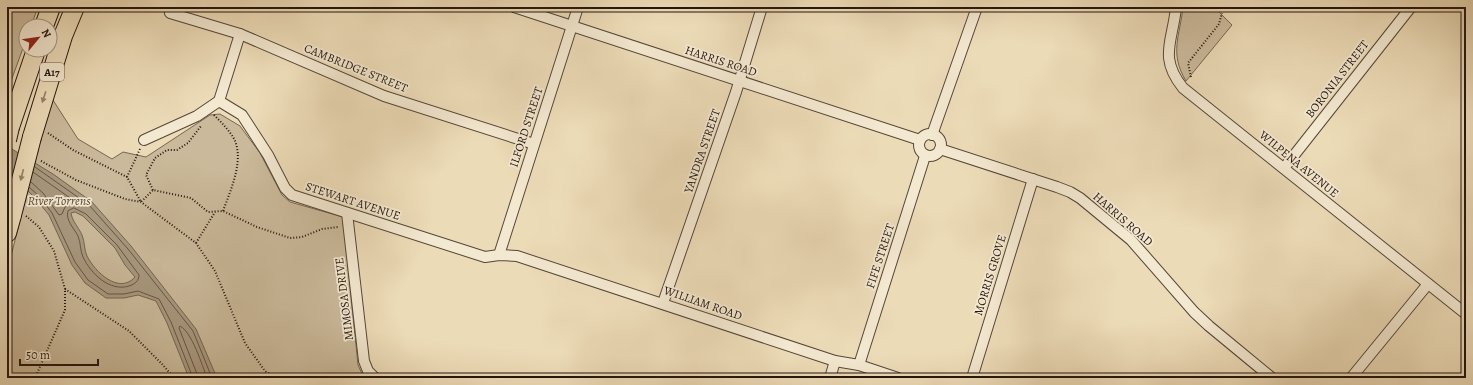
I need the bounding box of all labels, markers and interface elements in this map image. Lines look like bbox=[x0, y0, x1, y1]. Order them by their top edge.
north arrow bbox=[18, 18, 58, 58]
text: N bbox=[38, 26, 55, 41]
street label: BORONIA STREET bbox=[1302, 37, 1373, 121]
street label: CAMBRIDGE STREET bbox=[302, 40, 411, 96]
street label: HARRIS ROAD bbox=[683, 42, 759, 80]
road number: A17 bbox=[40, 63, 64, 81]
street label: ILFORD STREET bbox=[505, 84, 547, 169]
one-way arrow bbox=[41, 91, 47, 103]
street label: YANDRA STREET bbox=[680, 106, 724, 196]
street label: WILPENA AVENUE bbox=[1255, 126, 1342, 201]
one-way arrow bbox=[19, 169, 25, 181]
street label: STEWART AVENUE bbox=[304, 178, 402, 224]
street label: HARRIS ROAD bbox=[1090, 189, 1156, 249]
water label: River Torrens bbox=[27, 192, 91, 209]
street label: FIFE STREET bbox=[862, 221, 898, 290]
street label: MORRIS GROVE bbox=[970, 233, 1010, 317]
street label: MIMOSA DRIVE bbox=[331, 257, 357, 341]
street label: WILLIAM ROAD bbox=[661, 282, 744, 324]
scale bar bbox=[20, 341, 98, 367]
text: 50 m bbox=[26, 347, 50, 363]

